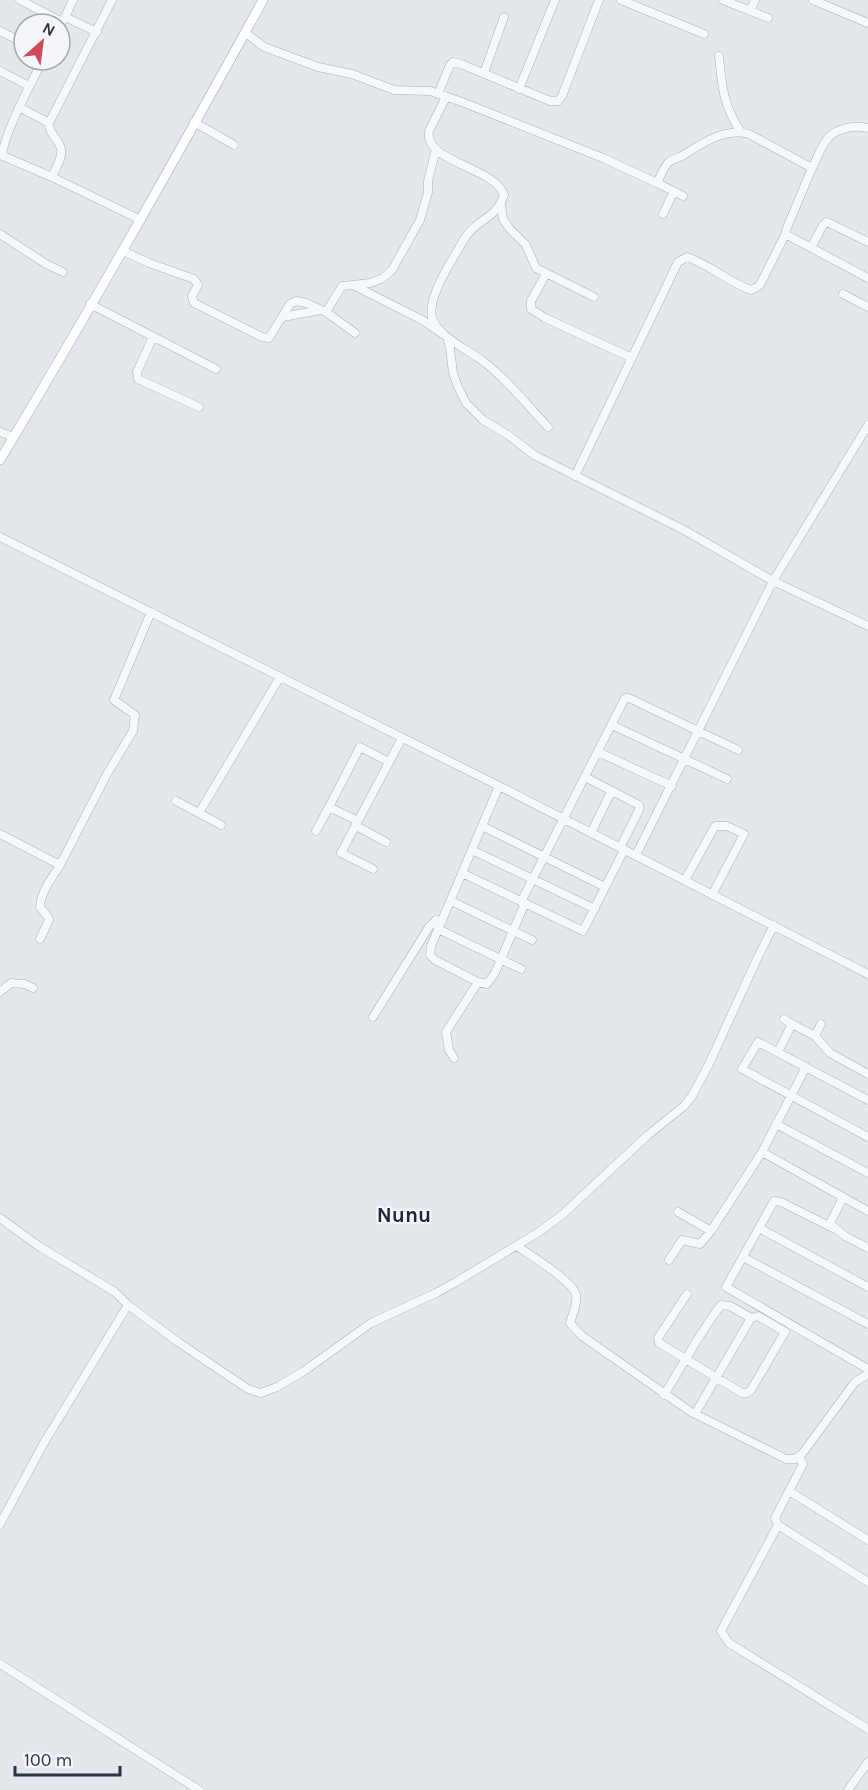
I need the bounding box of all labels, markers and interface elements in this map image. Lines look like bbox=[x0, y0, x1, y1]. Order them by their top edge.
north arrow bbox=[12, 12, 72, 72]
text: N bbox=[39, 18, 58, 40]
district label: Nunu bbox=[377, 1203, 431, 1227]
scale bar bbox=[15, 1739, 120, 1777]
text: 100 m bbox=[24, 1749, 72, 1771]

